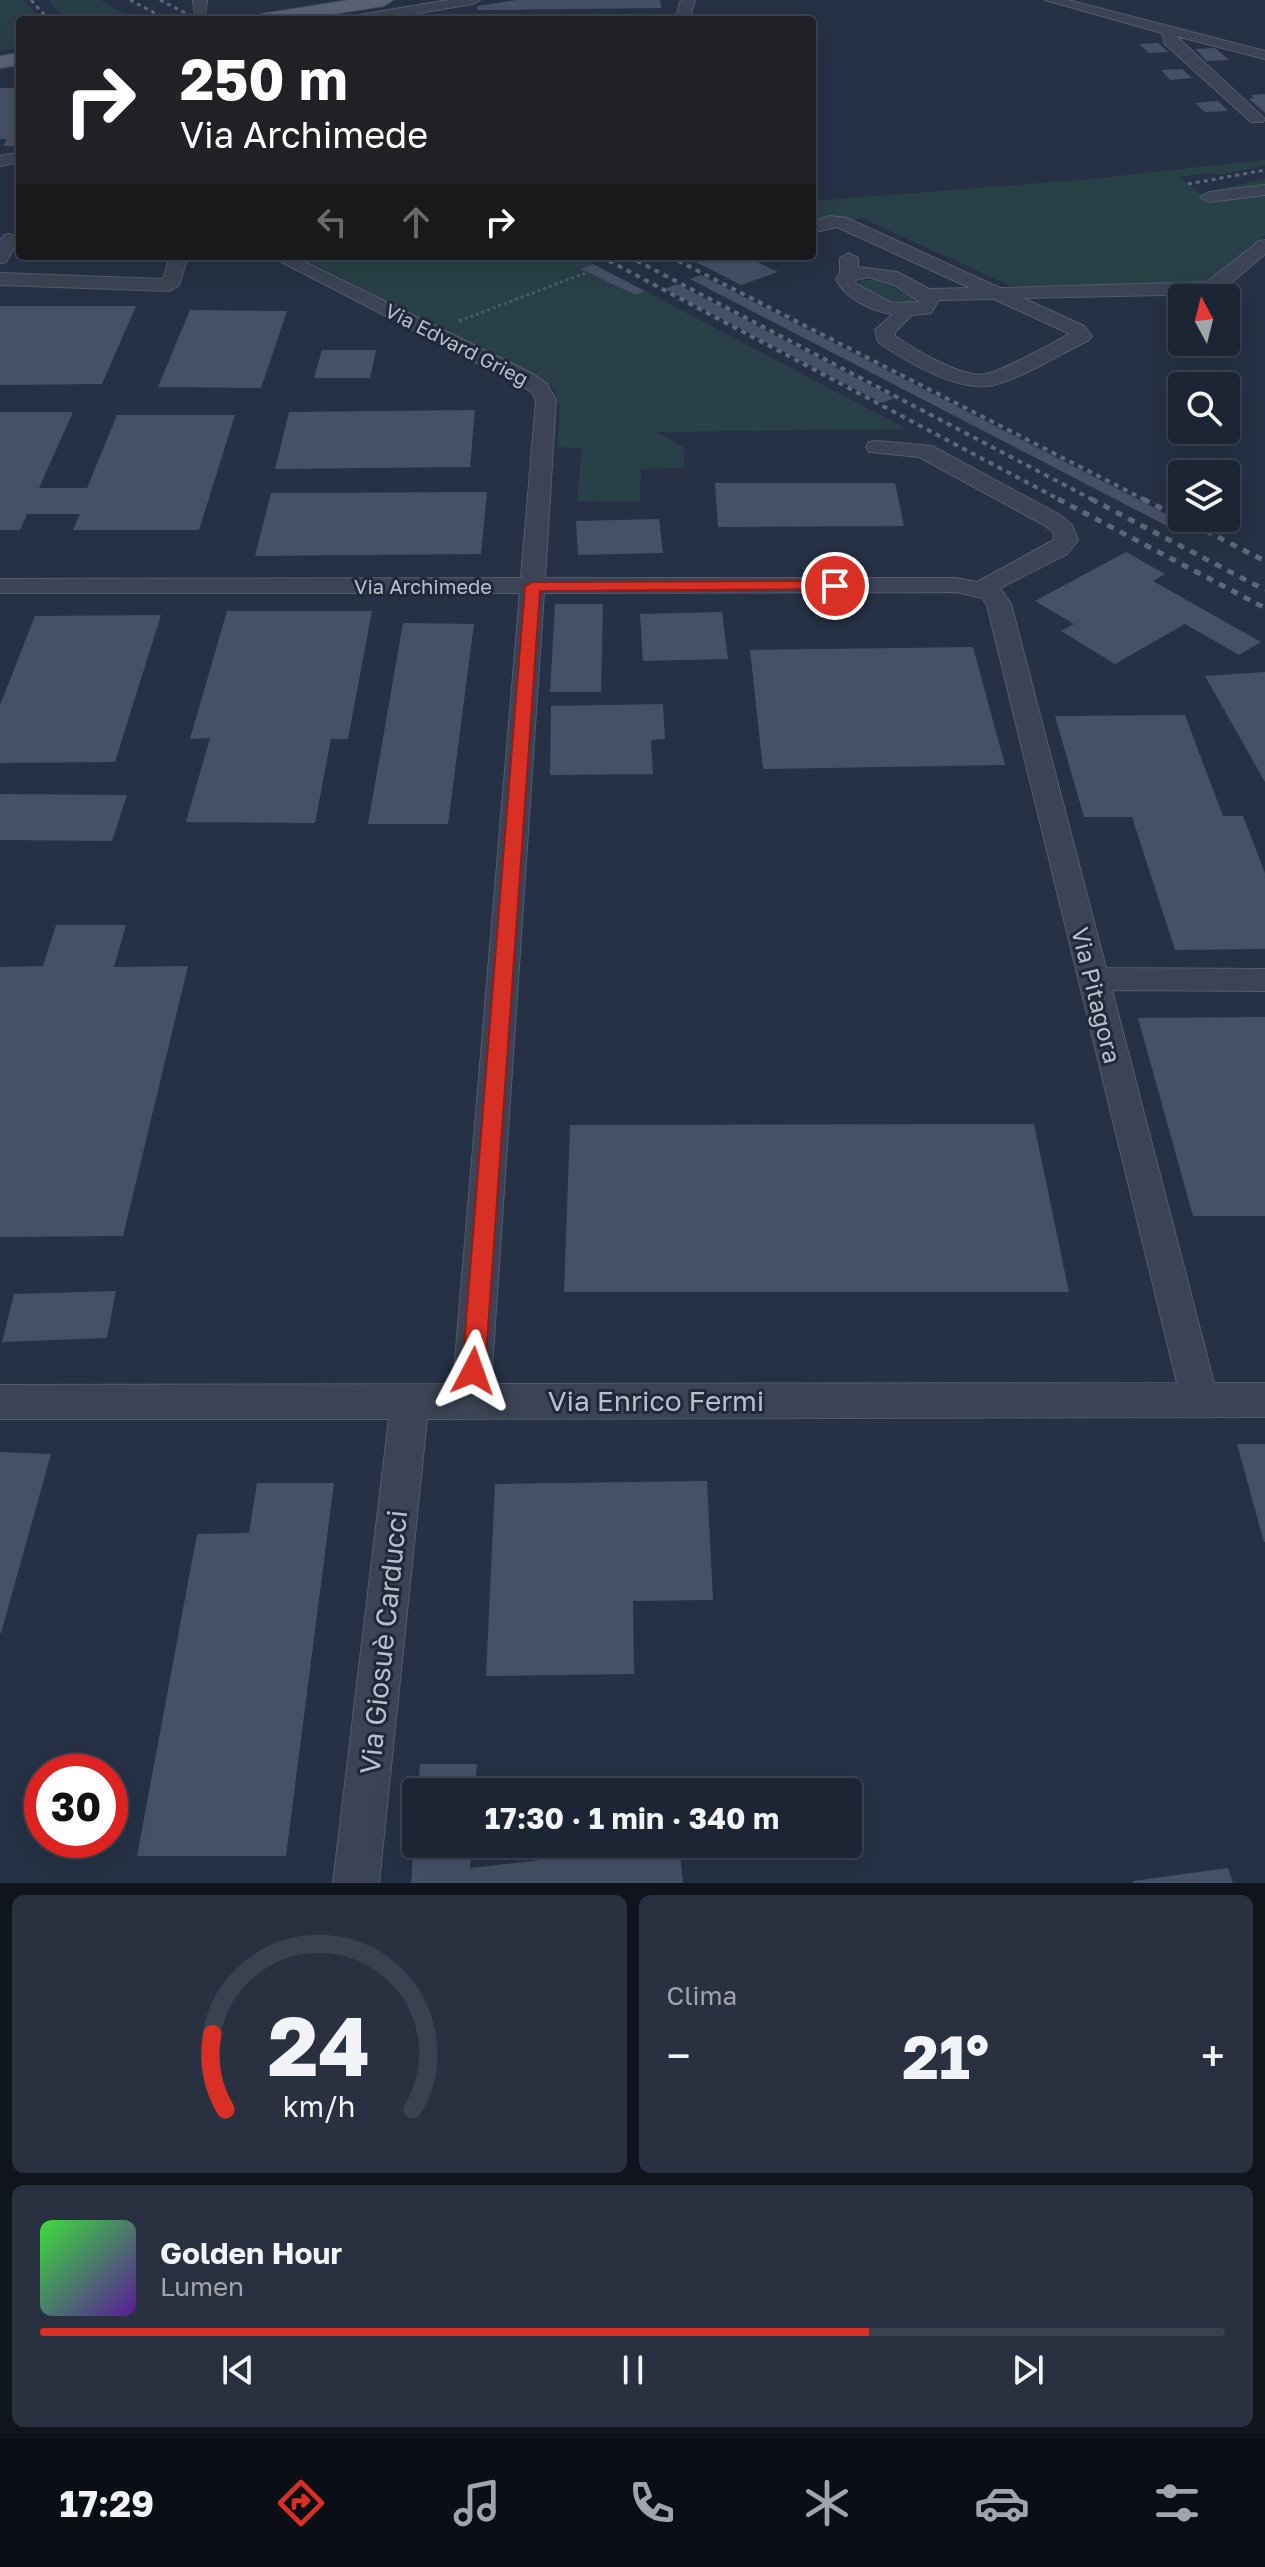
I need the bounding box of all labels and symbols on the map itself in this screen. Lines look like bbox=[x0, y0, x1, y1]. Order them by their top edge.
north arrow bbox=[1168, 284, 1240, 356]
street label: Via Edvard Grieg bbox=[381, 298, 533, 390]
pin bbox=[801, 552, 869, 620]
street label: Via Archimede bbox=[354, 574, 492, 598]
street label: Via Pitagora bbox=[1066, 924, 1128, 1066]
position arrow bbox=[431, 1329, 515, 1413]
street label: Via Enrico Fermi bbox=[548, 1384, 764, 1417]
street label: Via Giosuè Carducci bbox=[353, 1508, 413, 1776]
speed limit sign: 30 bbox=[24, 1754, 128, 1858]

